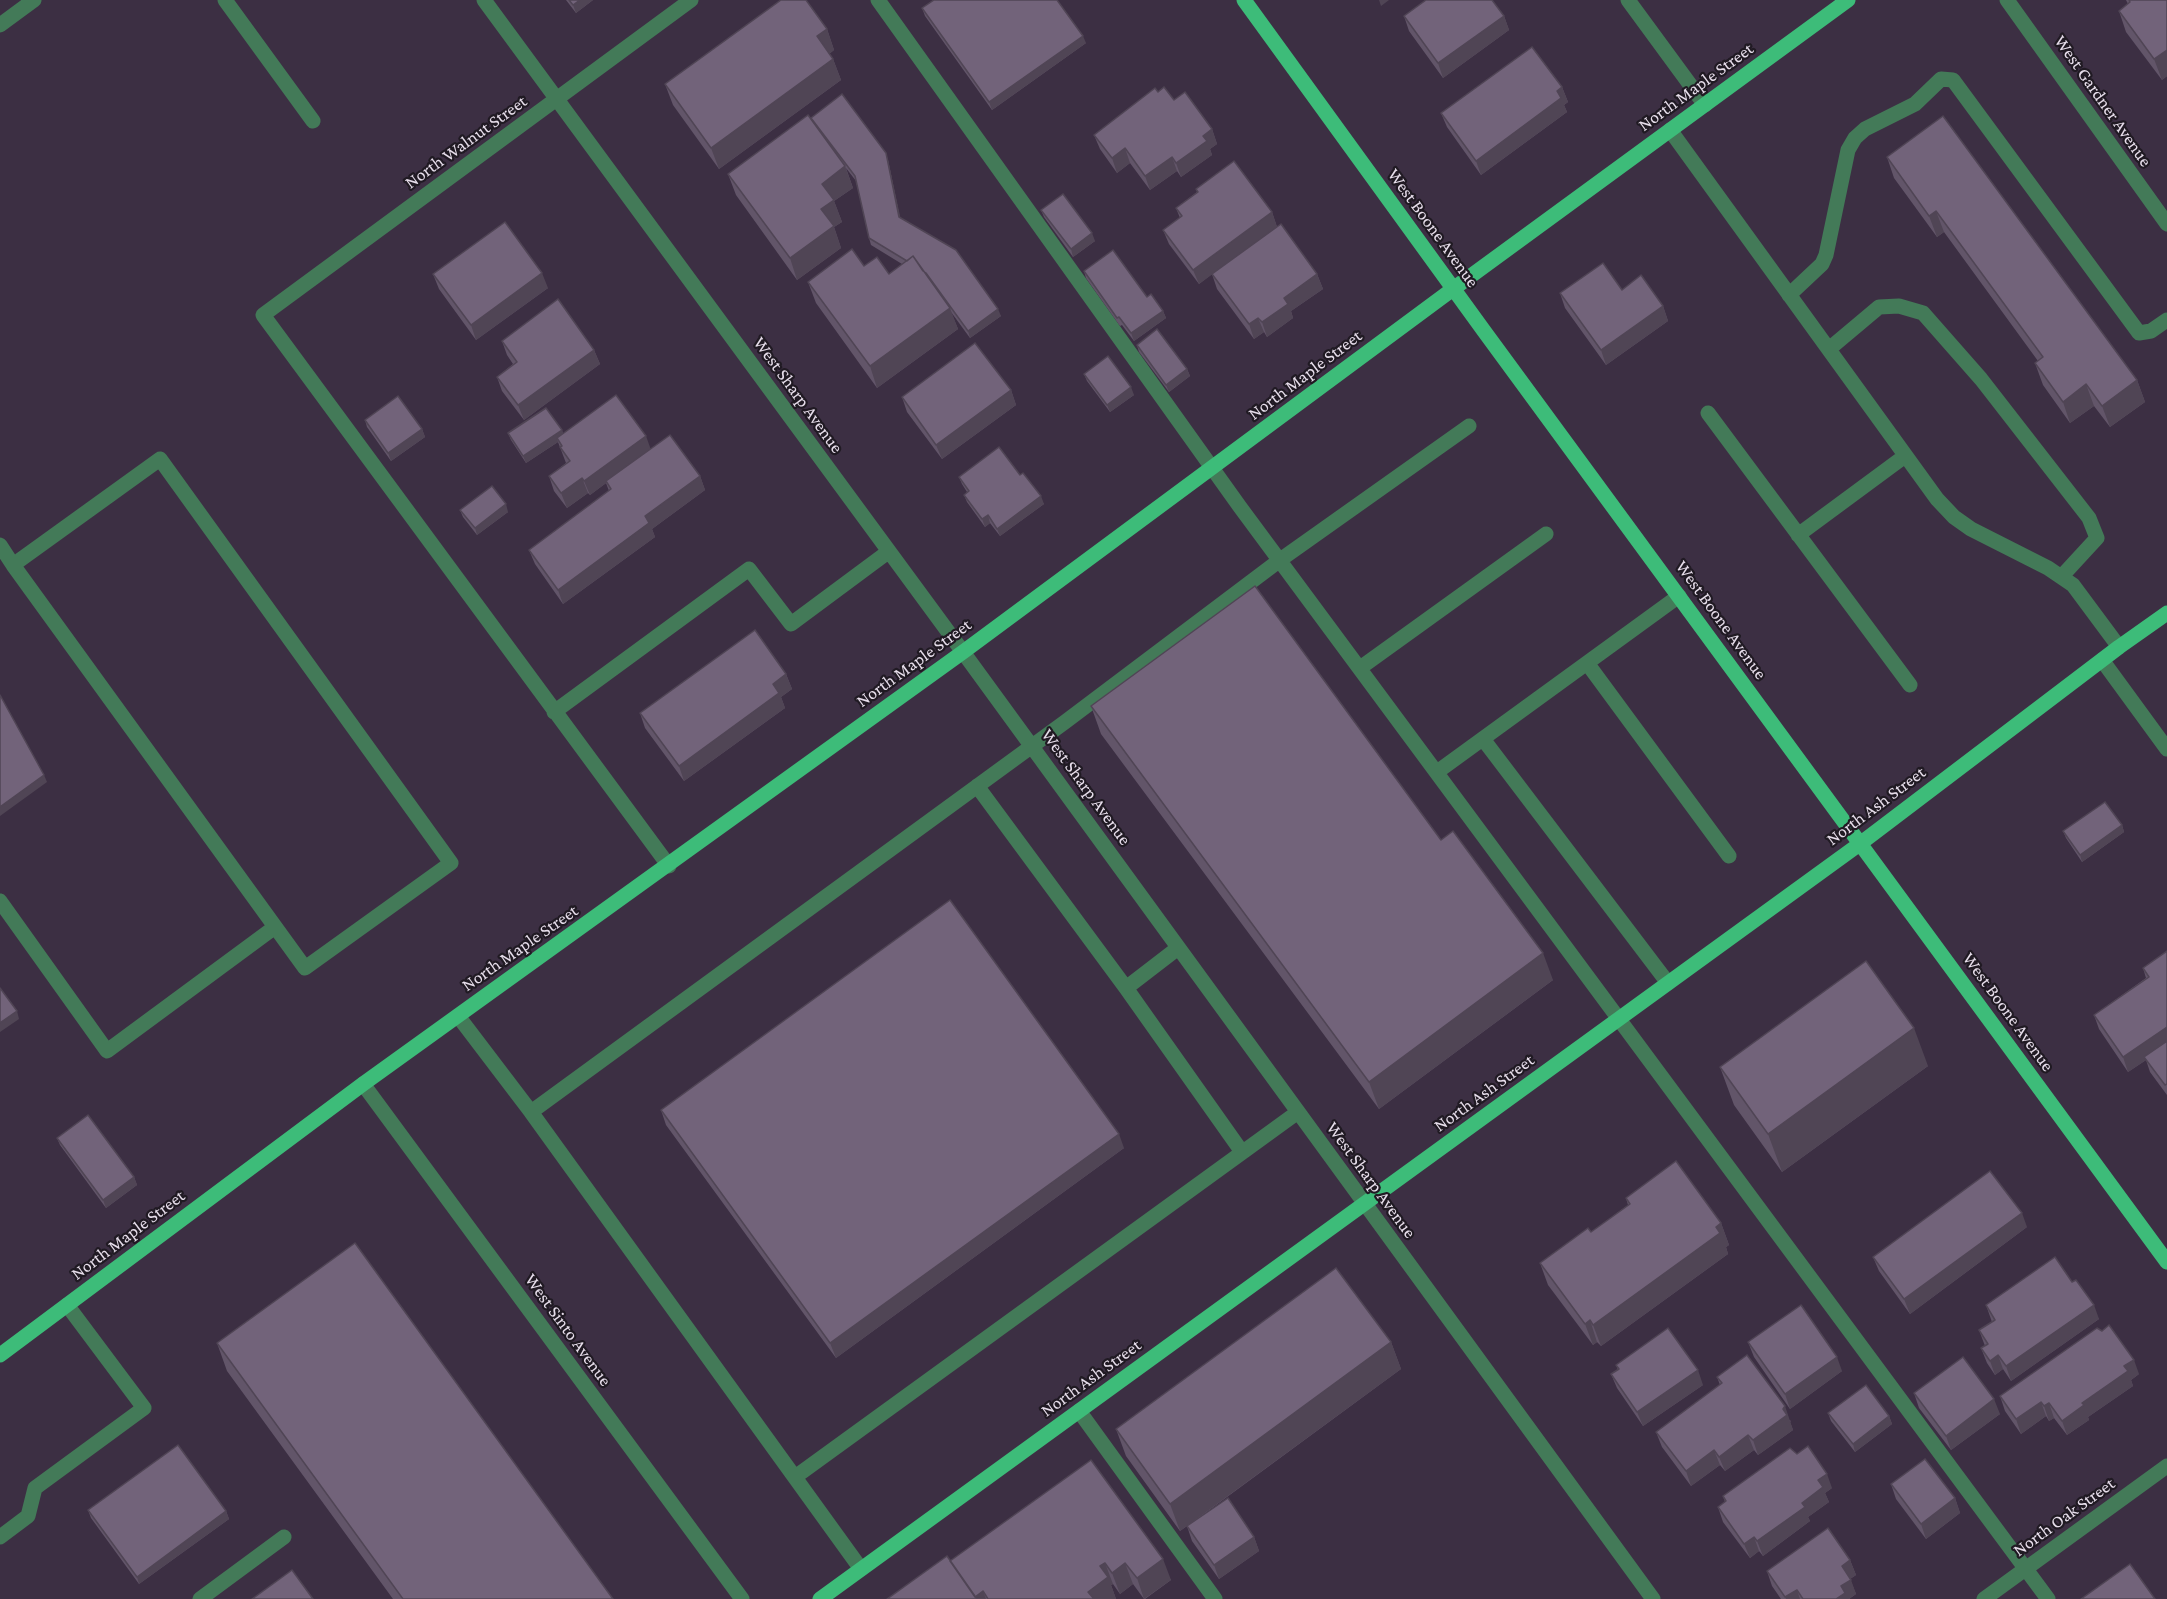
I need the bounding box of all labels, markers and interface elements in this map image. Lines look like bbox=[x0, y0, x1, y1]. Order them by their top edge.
street label: West Gardner Avenue bbox=[2050, 31, 2156, 171]
street label: North Maple Street bbox=[1634, 38, 1758, 136]
street label: North Walnut Street bbox=[401, 90, 531, 194]
street label: West Boone Avenue bbox=[1383, 164, 1483, 292]
street label: North Maple Street bbox=[1244, 325, 1366, 425]
street label: West Sharp Avenue bbox=[748, 333, 848, 457]
street label: West Boone Avenue bbox=[1671, 556, 1771, 684]
street label: North Maple Street bbox=[852, 614, 976, 712]
street label: West Sharp Avenue bbox=[1036, 725, 1136, 849]
street label: North Ash Street bbox=[1822, 762, 1930, 850]
street label: North Maple Street bbox=[458, 900, 582, 996]
street label: West Boone Avenue bbox=[1958, 948, 2058, 1076]
street label: North Ash Street bbox=[1430, 1049, 1538, 1137]
street label: West Sharp Avenue bbox=[1321, 1118, 1421, 1242]
street label: North Maple Street bbox=[67, 1185, 189, 1285]
street label: West Sinto Avenue bbox=[520, 1269, 616, 1391]
street label: North Ash Street bbox=[1037, 1334, 1145, 1422]
street label: North Oak Street bbox=[2009, 1473, 2119, 1561]

